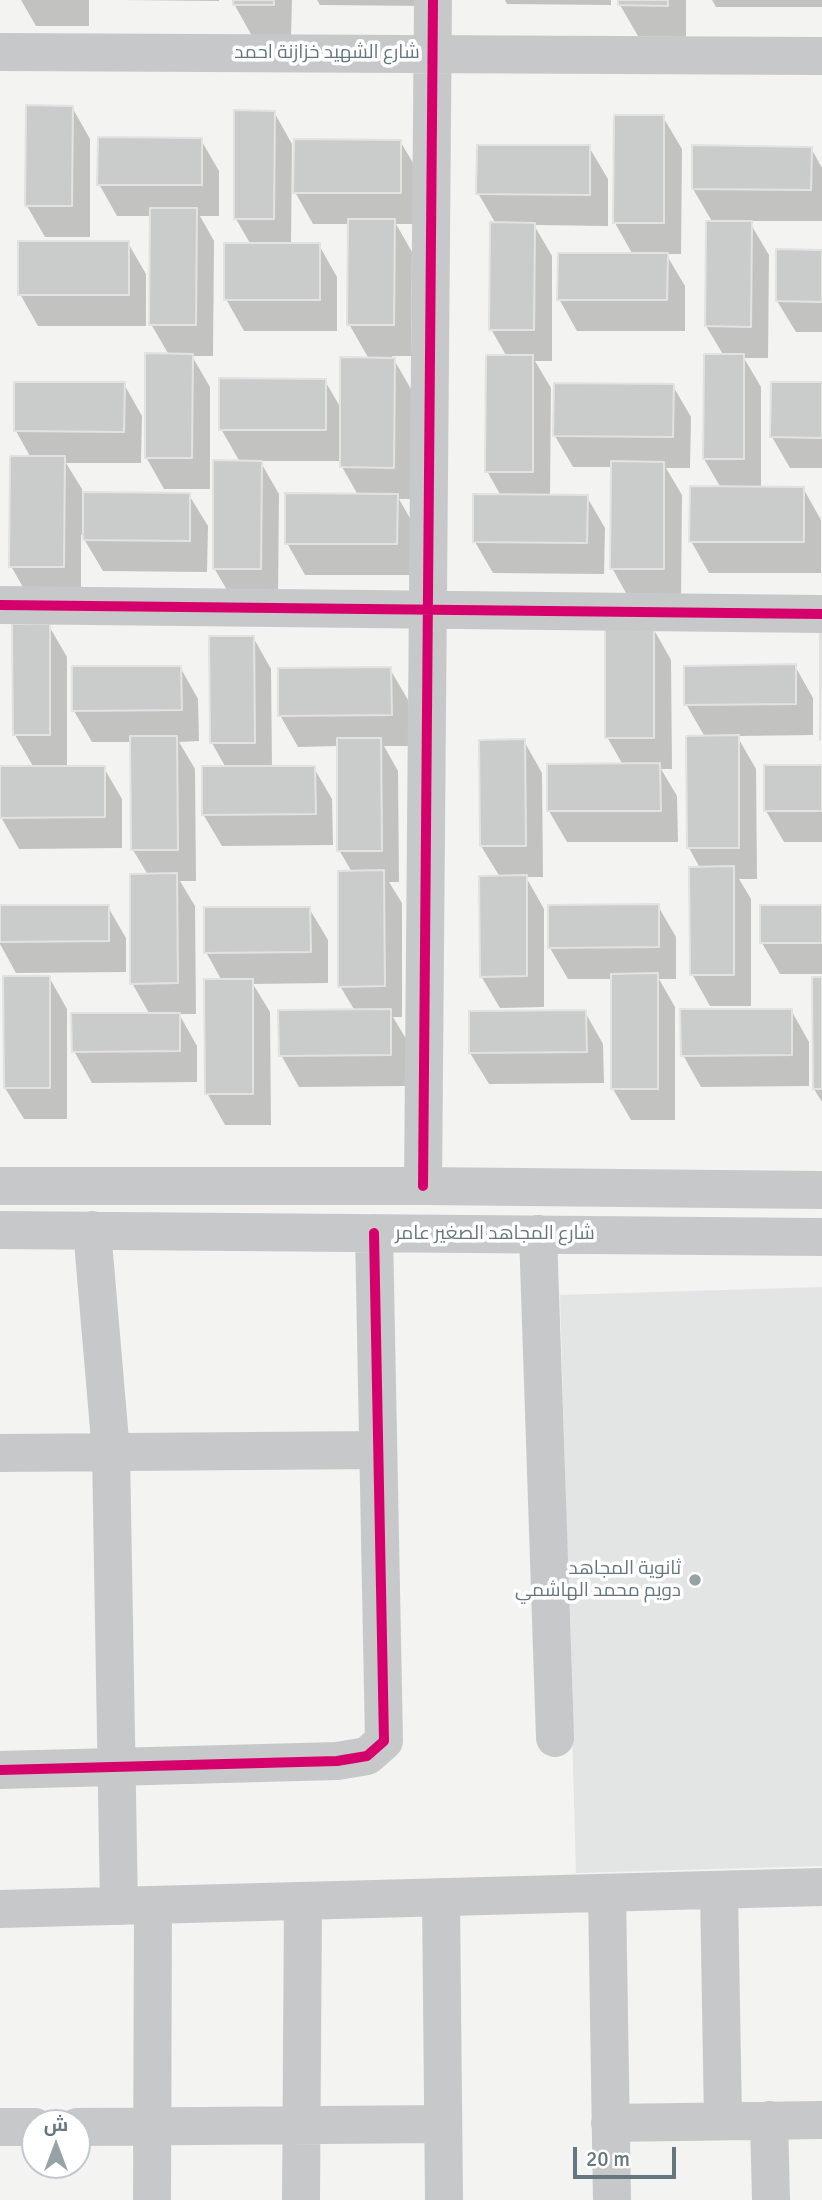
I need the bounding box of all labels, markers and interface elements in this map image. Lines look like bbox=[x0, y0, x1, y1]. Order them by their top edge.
street label: شارع الشهيد خزازنة احمد bbox=[234, 42, 420, 64]
street label: شارع المجاهد الصغير عامر bbox=[395, 1223, 595, 1245]
place label: ثانوية المجاهد دويم محمد الهاشمي bbox=[515, 1558, 681, 1602]
marker: ثانوية المجاهد دويم محمد الهاشمي bbox=[687, 1572, 703, 1588]
north arrow bbox=[21, 2109, 91, 2179]
text: ش bbox=[44, 2113, 68, 2137]
scale bar bbox=[577, 2134, 680, 2178]
text: 20 m bbox=[586, 2146, 630, 2172]

